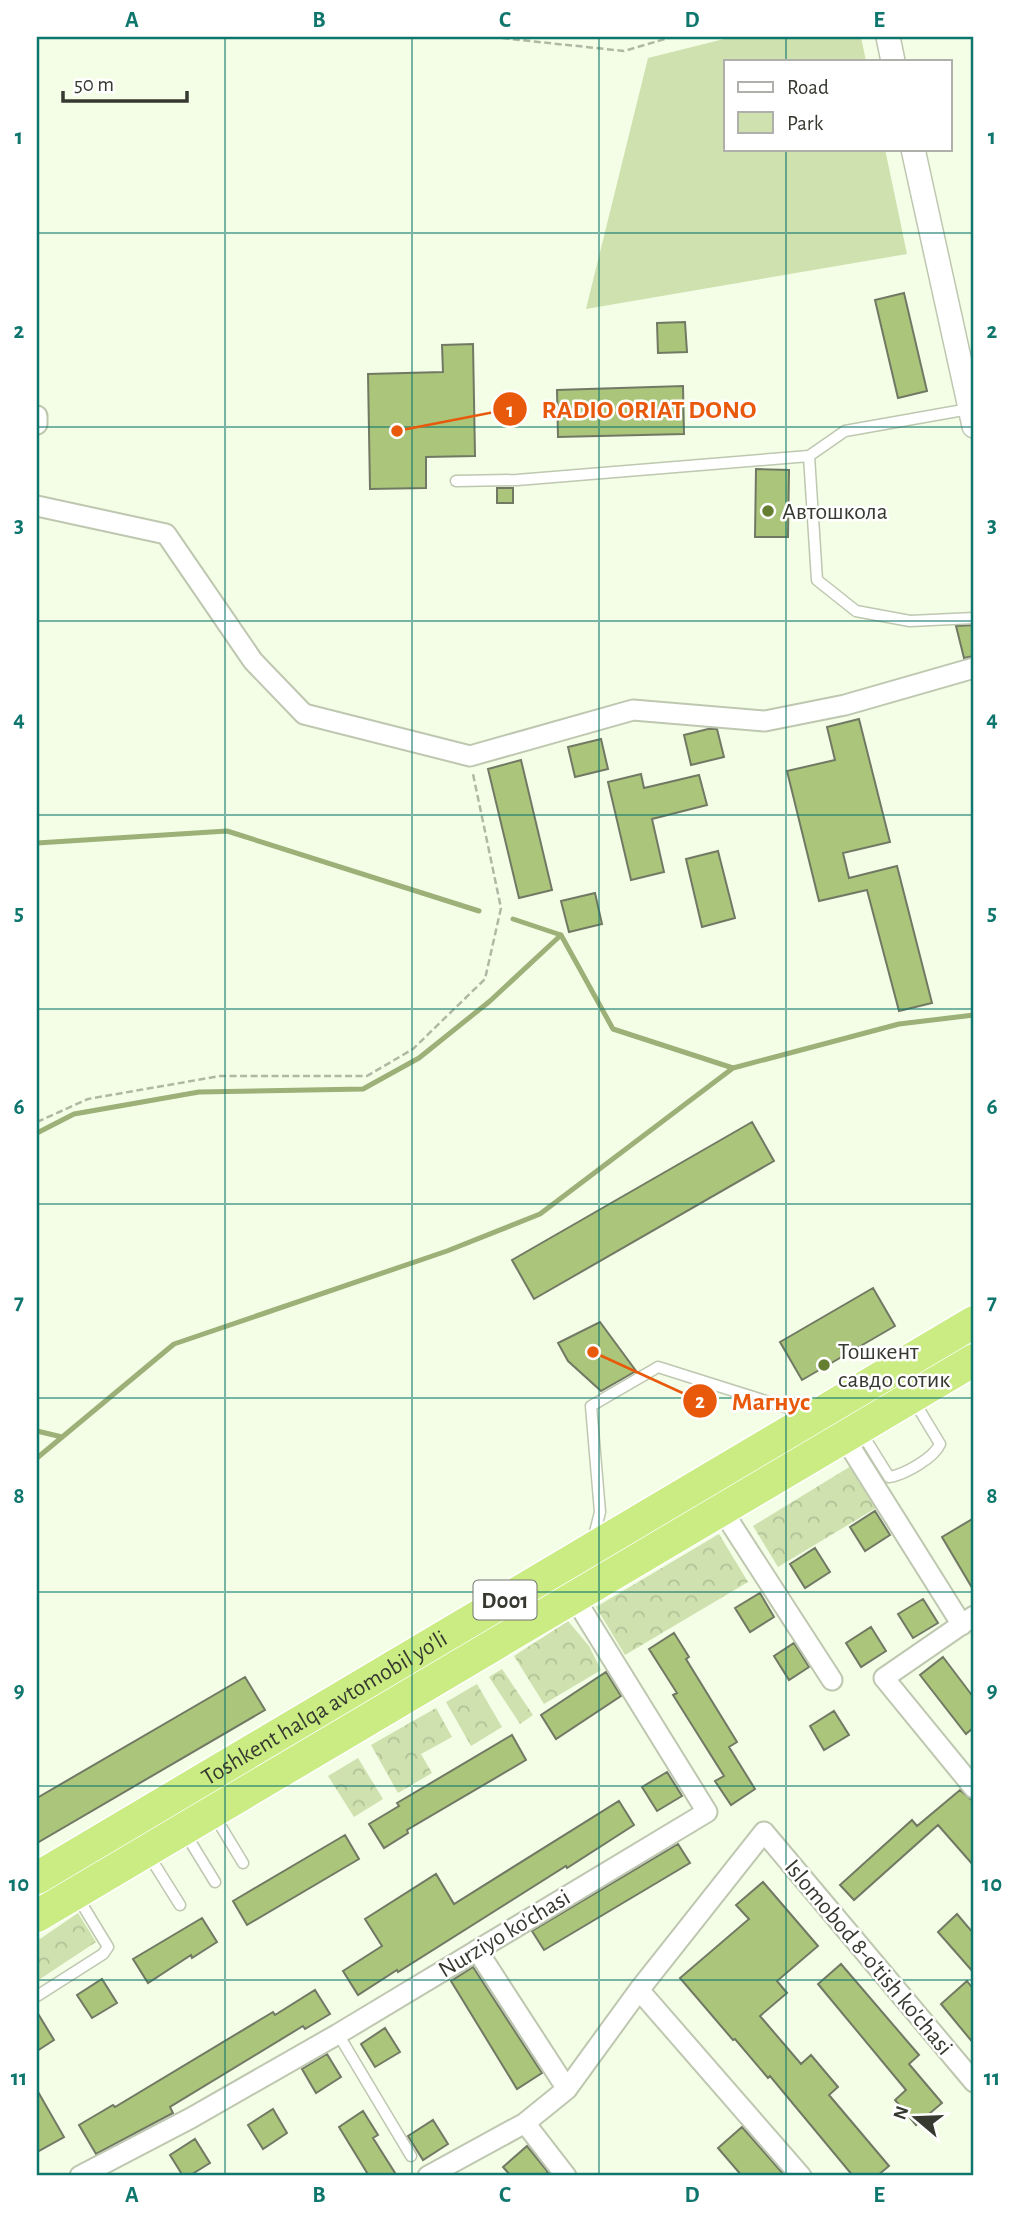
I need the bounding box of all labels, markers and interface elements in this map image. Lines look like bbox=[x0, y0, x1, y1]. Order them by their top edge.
text: A bbox=[125, 9, 139, 32]
text: B bbox=[312, 9, 326, 32]
text: C bbox=[499, 9, 511, 32]
text: D bbox=[684, 9, 700, 32]
text: E bbox=[873, 9, 885, 32]
scale bar bbox=[63, 60, 187, 104]
legend bbox=[724, 60, 951, 150]
text: 50 m bbox=[74, 74, 114, 95]
text: Road bbox=[787, 77, 829, 98]
text: Park bbox=[787, 113, 824, 134]
text: 1 bbox=[15, 126, 23, 149]
text: 1 bbox=[988, 126, 996, 149]
text: 2 bbox=[14, 320, 25, 343]
text: 2 bbox=[987, 320, 998, 343]
callout: RADIO ORIAT DONO bbox=[493, 386, 771, 433]
text: RADIO ORIAT DONO bbox=[542, 397, 757, 423]
text: 1 bbox=[506, 400, 514, 421]
place label: Автошкола bbox=[782, 500, 888, 524]
marker: Автошкола bbox=[760, 503, 776, 519]
text: 3 bbox=[14, 514, 24, 537]
text: 3 bbox=[987, 514, 997, 537]
text: 4 bbox=[13, 708, 25, 731]
text: 4 bbox=[986, 708, 998, 731]
text: 5 bbox=[14, 902, 24, 925]
text: 5 bbox=[987, 902, 997, 925]
text: 6 bbox=[13, 1096, 25, 1119]
text: 6 bbox=[986, 1096, 998, 1119]
text: 7 bbox=[14, 1291, 24, 1314]
text: 7 bbox=[987, 1291, 997, 1314]
place label: Тошкент савдо сотик bbox=[838, 1340, 950, 1392]
marker: Тошкент савдо сотик bbox=[816, 1357, 832, 1373]
callout: Магнус bbox=[682, 1378, 824, 1425]
text: Магнус bbox=[732, 1389, 810, 1415]
text: 2 bbox=[695, 1391, 705, 1412]
text: 8 bbox=[13, 1485, 25, 1508]
text: 8 bbox=[986, 1485, 998, 1508]
road number: D001 bbox=[474, 1581, 536, 1620]
street label: Toshkent halqa avtomobil yo'li bbox=[198, 1626, 452, 1790]
text: 9 bbox=[13, 1679, 25, 1702]
text: 9 bbox=[986, 1679, 998, 1702]
street label: Islomobod 8-o'tish ko'chasi bbox=[780, 1855, 957, 2060]
text: 10 bbox=[9, 1873, 29, 1896]
text: 10 bbox=[982, 1873, 1002, 1896]
street label: Nurziyo ko'chasi bbox=[435, 1885, 575, 1982]
text: 11 bbox=[11, 2067, 27, 2090]
text: 11 bbox=[984, 2067, 1000, 2090]
north arrow bbox=[881, 2084, 951, 2154]
text: N bbox=[890, 2104, 912, 2122]
text: A bbox=[125, 2184, 139, 2207]
text: B bbox=[312, 2184, 326, 2207]
text: C bbox=[499, 2184, 511, 2207]
text: D bbox=[684, 2184, 700, 2207]
text: E bbox=[873, 2184, 885, 2207]

